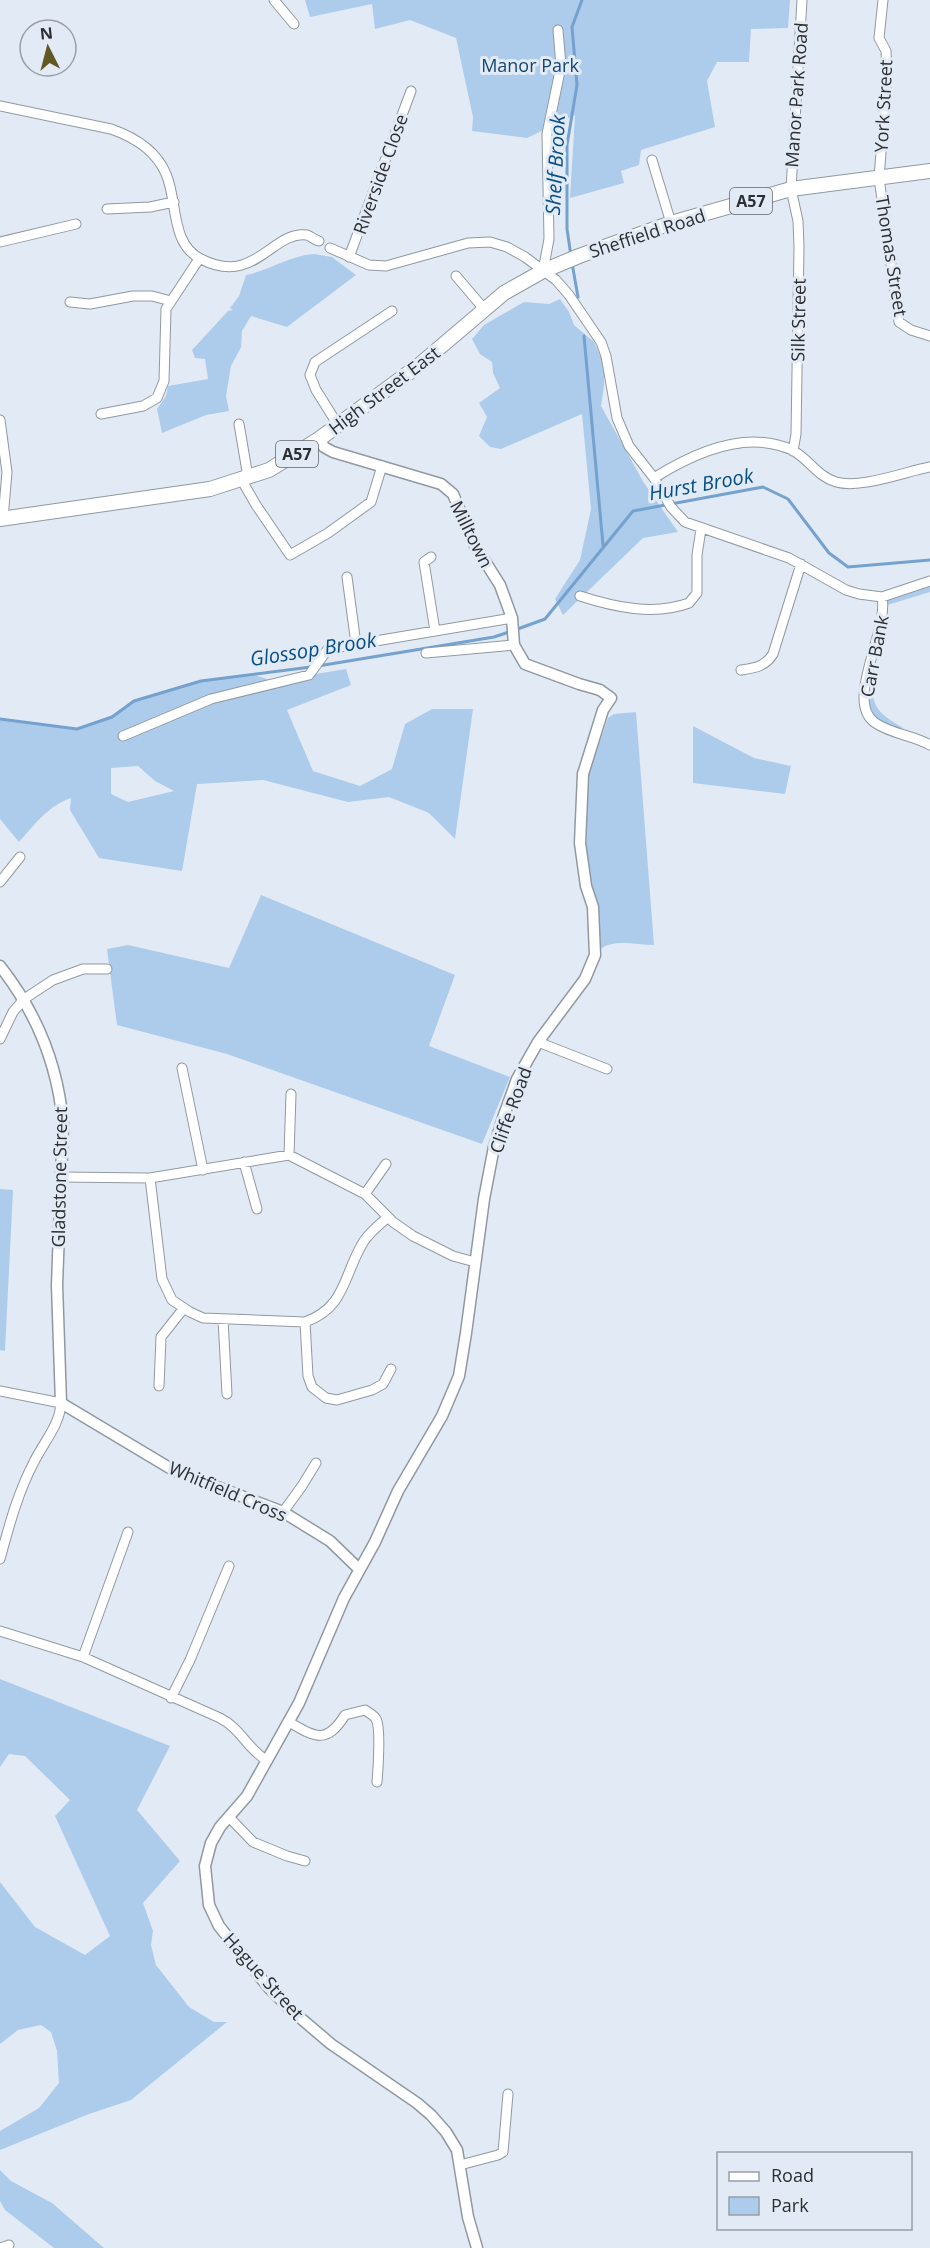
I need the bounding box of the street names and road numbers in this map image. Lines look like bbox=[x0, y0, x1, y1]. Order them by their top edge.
street label: Manor Park Road bbox=[779, 22, 813, 168]
street label: York Street bbox=[869, 59, 897, 153]
street label: Riverside Close bbox=[347, 110, 413, 238]
road number: A57 bbox=[730, 188, 772, 214]
street label: Thomas Street bbox=[871, 194, 913, 318]
street label: Sheffield Road bbox=[586, 203, 708, 263]
street label: Silk Street bbox=[785, 278, 811, 362]
street label: High Street East bbox=[324, 340, 444, 440]
road number: A57 bbox=[276, 441, 318, 467]
street label: Milltown bbox=[445, 496, 499, 572]
street label: Carr Bank bbox=[854, 613, 894, 699]
street label: Cliffe Road bbox=[483, 1063, 537, 1157]
street label: Gladstone Street bbox=[46, 1107, 72, 1247]
street label: Whitfield Cross bbox=[165, 1455, 291, 1527]
street label: Hague Street bbox=[219, 1927, 309, 2025]

